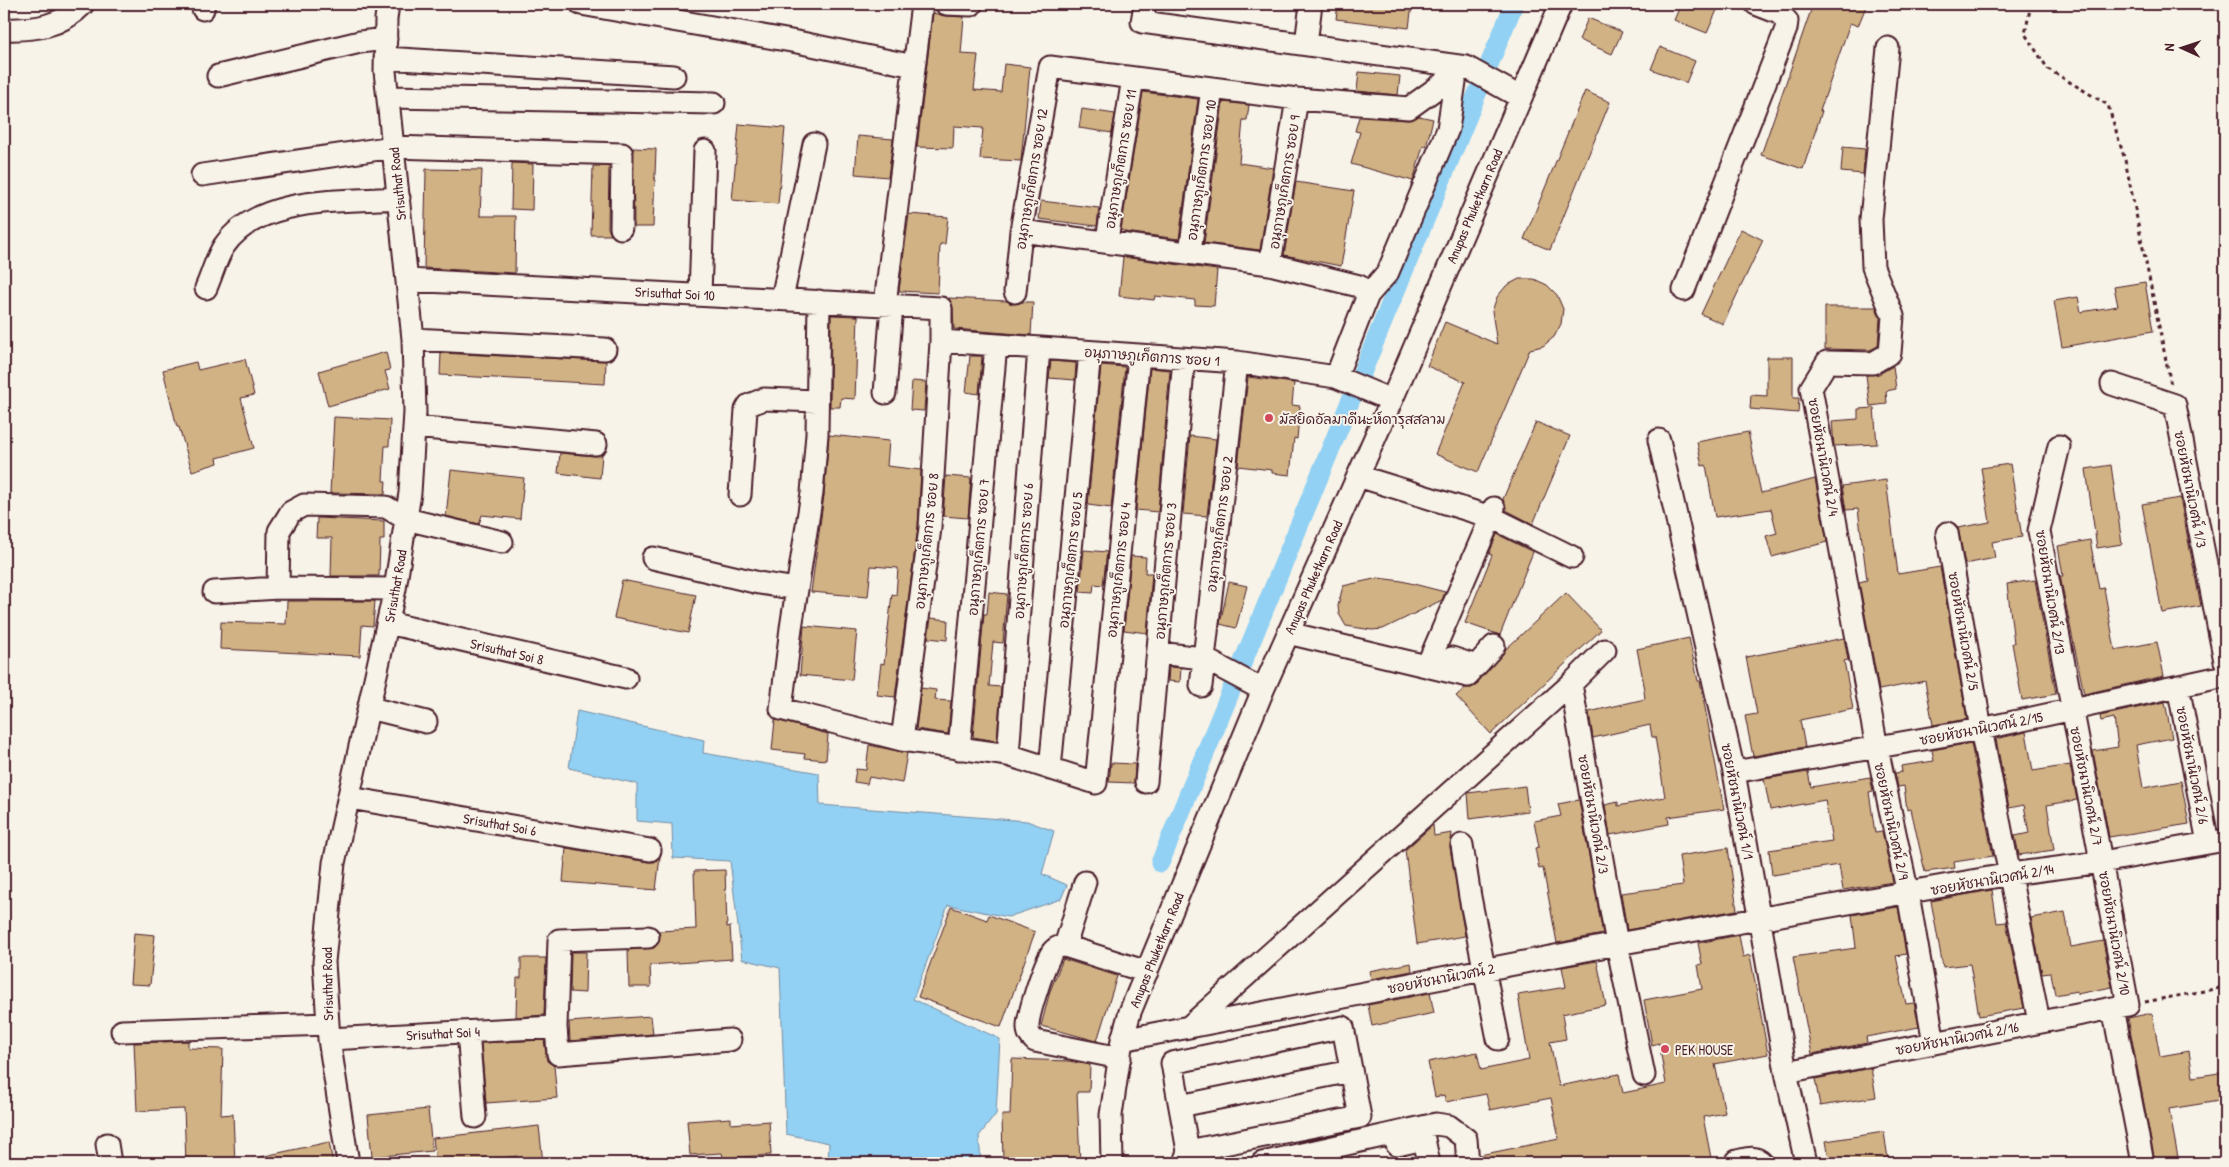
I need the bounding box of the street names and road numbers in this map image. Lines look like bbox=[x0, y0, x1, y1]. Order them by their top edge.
street label: อนุภาษภูเก็ตการ ซอย 11 bbox=[1100, 88, 1141, 230]
street label: อนุภาษภูเก็ตการ ซอย 10 bbox=[1182, 98, 1221, 242]
street label: อนุภาษภูเก็ตการ ซอย 12 bbox=[1010, 107, 1053, 251]
street label: อนุภาษภูเก็ตการ ซอย 9 bbox=[1264, 114, 1305, 251]
street label: Anupas Phuketkarn Road bbox=[1441, 145, 1508, 266]
street label: Srisuthat Road bbox=[384, 146, 410, 221]
street label: Srisuthat Soi 10 bbox=[635, 281, 715, 305]
street label: อนุภาษภูเก็ตการ ซอย 1 bbox=[1084, 342, 1220, 371]
street label: ซอยหัชนานิเวศน์ 2/4 bbox=[1804, 396, 1844, 518]
street label: ซอยหัชนานิเวศน์ 1/3 bbox=[2170, 429, 2212, 549]
street label: อนุภาษภูเก็ตการ ซอย 2 bbox=[1201, 454, 1238, 593]
street label: อนุภาษภูเก็ตการ ซอย 8 bbox=[909, 472, 944, 610]
street label: อนุภาษภูเก็ตการ ซอย 7 bbox=[963, 478, 994, 616]
street label: อนุภาษภูเก็ตการ ซอย 6 bbox=[1009, 482, 1038, 620]
street label: อนุภาษภูเก็ตการ ซอย 5 bbox=[1053, 491, 1088, 629]
street label: อนุภาษภูเก็ตการ ซอย 4 bbox=[1101, 501, 1136, 639]
street label: อนุภาษภูเก็ตการ ซอย 3 bbox=[1150, 502, 1181, 640]
street label: Anupas Phuketkarn Road bbox=[1279, 517, 1348, 637]
street label: ซอยหัชนานิเวศน์ 2/13 bbox=[2032, 528, 2070, 656]
street label: Srisuthat Road bbox=[379, 548, 411, 624]
street label: ซอยหัชนานิเวศน์ 2/5 bbox=[1944, 570, 1984, 692]
street label: Srisuthat Soi 8 bbox=[468, 633, 546, 669]
street label: ซอยหัชนานิเวศน์ 2/6 bbox=[2172, 704, 2214, 826]
street label: ซอยหัชนานิเวศน์ 2/15 bbox=[1918, 707, 2044, 749]
street label: ซอยหัชนานิเวศน์ 2/7 bbox=[2066, 725, 2108, 847]
street label: ซอยหัชนานิเวศน์ 1/1 bbox=[1717, 741, 1759, 861]
street label: ซอยหัชนานิเวศน์ 2/3 bbox=[1574, 753, 1614, 875]
street label: ซอยหัชนานิเวศน์ 2/9 bbox=[1870, 761, 1914, 881]
street label: Srisuthat Soi 6 bbox=[462, 808, 539, 840]
street label: ซอยหัชนานิเวศน์ 2/14 bbox=[1929, 859, 2055, 899]
street label: ซอยหัชนานิเวศน์ 2/10 bbox=[2095, 869, 2135, 997]
street label: Anupas Phuketkarn Road bbox=[1124, 889, 1189, 1011]
street label: Srisuthat Road bbox=[317, 947, 337, 1021]
street label: ซอยหัชนานิเวศน์ 2 bbox=[1386, 958, 1496, 998]
street label: ซอยหัชนานิเวศน์ 2/16 bbox=[1894, 1017, 2021, 1059]
street label: Srisuthat Soi 4 bbox=[406, 1022, 480, 1044]

